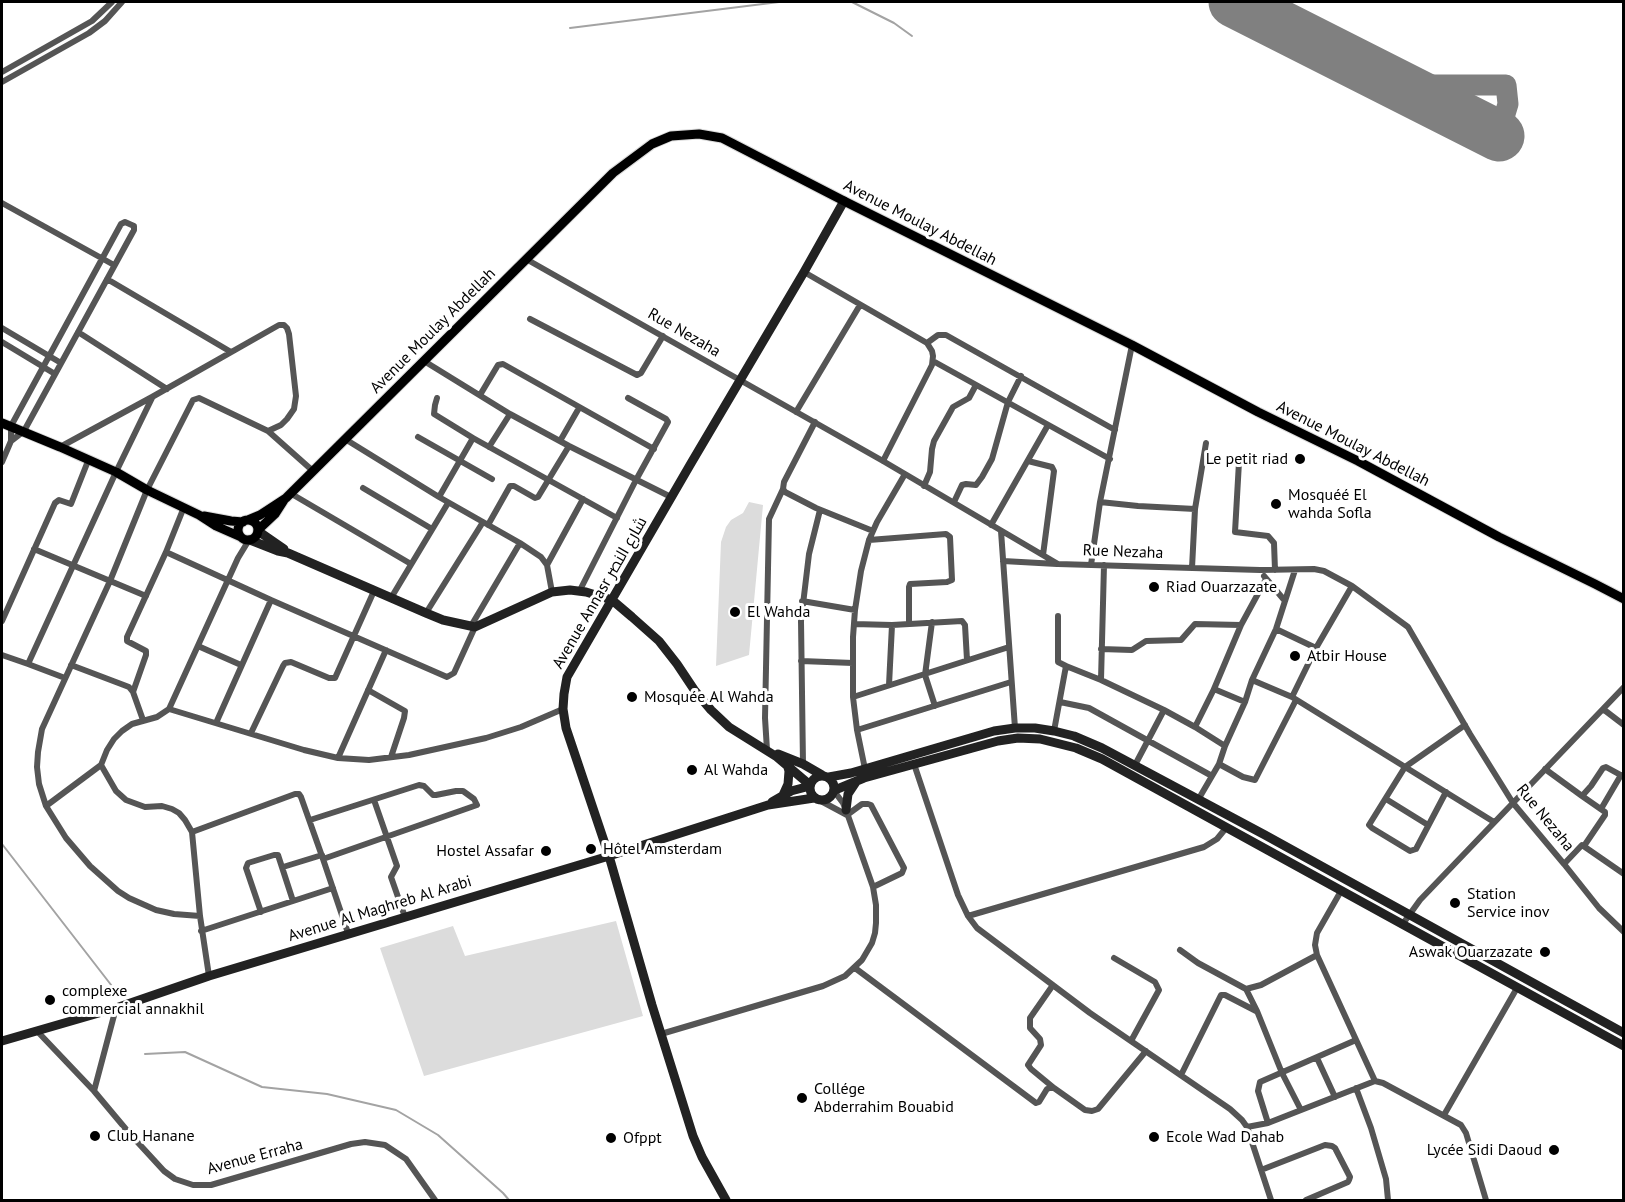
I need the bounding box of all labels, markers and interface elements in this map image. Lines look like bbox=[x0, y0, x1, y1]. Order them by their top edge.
street label: Avenue Moulay Abdellah bbox=[840, 176, 1000, 270]
street label: Avenue Moulay Abdellah bbox=[366, 264, 500, 398]
street label: Rue Nezaha bbox=[644, 304, 724, 362]
street label: Avenue Moulay Abdellah bbox=[1273, 397, 1433, 491]
place label: Le petit riad bbox=[1206, 449, 1288, 469]
marker: Le petit riad bbox=[1293, 452, 1307, 466]
place label: Mosquéé El wahda Sofla bbox=[1288, 485, 1372, 523]
marker: Mosquéé El wahda Sofla bbox=[1269, 497, 1283, 511]
street label: Avenue Annasr شارع النصر bbox=[549, 514, 651, 672]
street label: Rue Nezaha bbox=[1082, 541, 1164, 563]
place label: Riad Ouarzazate bbox=[1166, 577, 1277, 597]
marker: Riad Ouarzazate bbox=[1147, 580, 1161, 594]
place label: El Wahda bbox=[747, 602, 810, 622]
marker: El Wahda bbox=[728, 605, 742, 619]
place label: Atbir House bbox=[1307, 646, 1387, 666]
marker: Atbir House bbox=[1288, 649, 1302, 663]
place label: Mosquée Al Wahda bbox=[644, 687, 774, 707]
marker: Mosquée Al Wahda bbox=[625, 690, 639, 704]
place label: Al Wahda bbox=[704, 760, 768, 780]
marker: Al Wahda bbox=[685, 763, 699, 777]
street label: Rue Nezaha bbox=[1512, 781, 1578, 855]
place label: Hôtel Amsterdam bbox=[603, 839, 722, 859]
place label: Hostel Assafar bbox=[436, 841, 534, 861]
marker: Hôtel Amsterdam bbox=[584, 842, 598, 856]
marker: Hostel Assafar bbox=[539, 844, 553, 858]
street label: Avenue Al Maghreb Al Arabi bbox=[286, 872, 474, 946]
place label: Station Service inov bbox=[1467, 884, 1549, 922]
marker: Station Service inov bbox=[1448, 896, 1462, 910]
place label: Aswak Ouarzazate bbox=[1409, 942, 1533, 962]
marker: Aswak Ouarzazate bbox=[1538, 945, 1552, 959]
place label: complexe commercial annakhil bbox=[62, 981, 204, 1019]
marker: complexe commercial annakhil bbox=[43, 993, 57, 1007]
place label: Collége Abderrahim Bouabid bbox=[814, 1079, 954, 1117]
marker: Collége Abderrahim Bouabid bbox=[795, 1091, 809, 1105]
place label: Club Hanane bbox=[107, 1126, 195, 1146]
place label: Ecole Wad Dahab bbox=[1166, 1127, 1284, 1147]
place label: Ofppt bbox=[623, 1128, 662, 1148]
marker: Club Hanane bbox=[88, 1129, 102, 1143]
marker: Ecole Wad Dahab bbox=[1147, 1130, 1161, 1144]
marker: Ofppt bbox=[604, 1131, 618, 1145]
street label: Avenue Erraha bbox=[205, 1135, 305, 1179]
place label: Lycée Sidi Daoud bbox=[1427, 1140, 1542, 1160]
marker: Lycée Sidi Daoud bbox=[1547, 1143, 1561, 1157]

